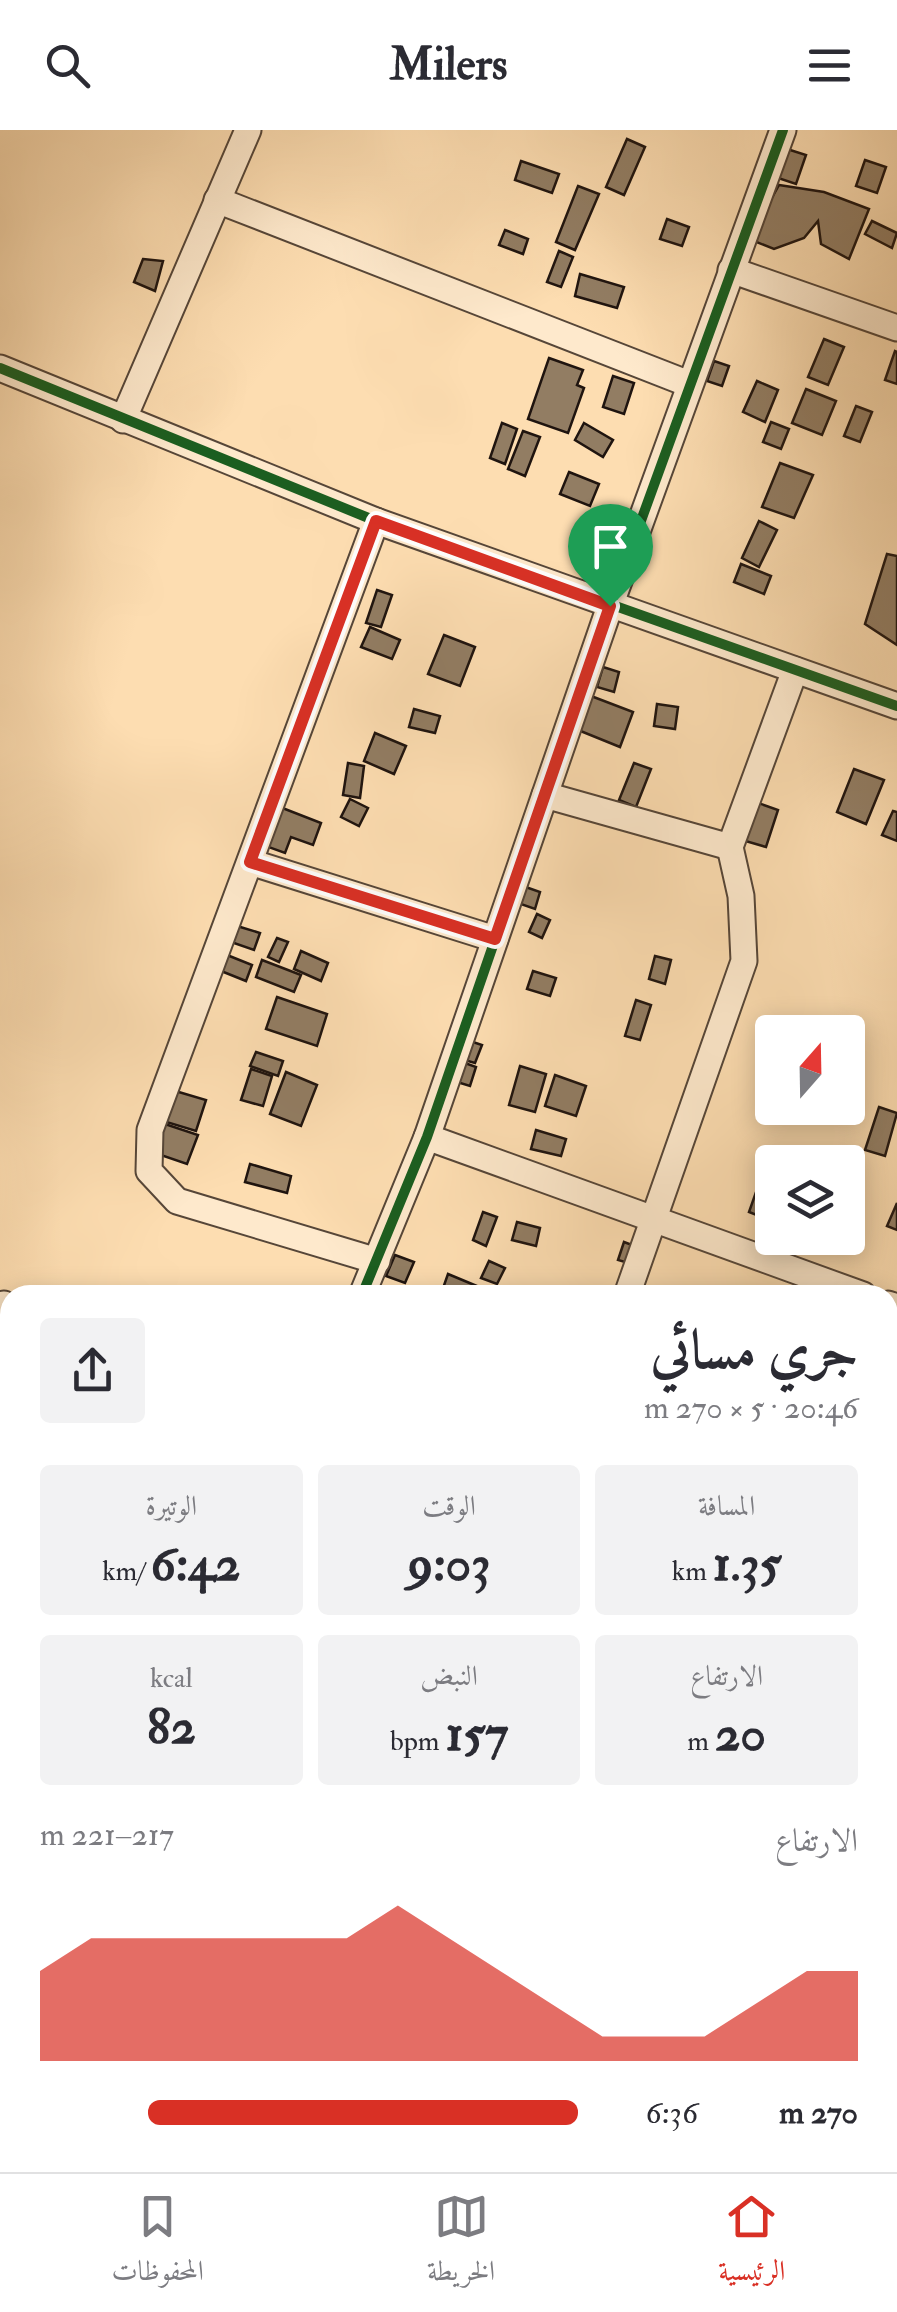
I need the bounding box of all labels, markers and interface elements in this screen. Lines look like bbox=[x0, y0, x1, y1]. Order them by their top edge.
text: Milers bbox=[390, 37, 507, 93]
icon: search bbox=[40, 38, 95, 93]
icon: menu bbox=[802, 38, 857, 93]
pin bbox=[568, 504, 653, 607]
icon: arrive bbox=[583, 519, 638, 574]
north arrow bbox=[755, 1015, 865, 1125]
map controls bbox=[755, 1015, 865, 1255]
button: layers bbox=[755, 1145, 865, 1255]
text: جري مسائي bbox=[651, 1316, 858, 1385]
button: share bbox=[40, 1318, 145, 1423]
text: 20:46 · 5 × 270 m bbox=[644, 1388, 858, 1428]
text: الوتيرة bbox=[146, 1489, 197, 1524]
text: الوقت bbox=[422, 1489, 476, 1524]
text: المسافة bbox=[698, 1489, 755, 1524]
text: 6:42 bbox=[151, 1533, 240, 1596]
text: 9:03 bbox=[408, 1533, 490, 1596]
text: 1.35 bbox=[713, 1533, 782, 1596]
text: /km bbox=[102, 1554, 151, 1589]
text: km bbox=[672, 1554, 713, 1589]
text: النبض bbox=[420, 1659, 478, 1694]
text: الارتفاع bbox=[690, 1659, 763, 1694]
text: kcal bbox=[150, 1661, 193, 1696]
text: 82 bbox=[147, 1696, 196, 1759]
text: 157 bbox=[445, 1703, 508, 1766]
text: 20 bbox=[715, 1703, 766, 1766]
text: bpm bbox=[390, 1724, 445, 1759]
text: m bbox=[687, 1724, 715, 1759]
text: 217–221 m bbox=[40, 1815, 174, 1855]
text: الارتفاع bbox=[775, 1821, 858, 1861]
text: 6:36 bbox=[646, 2093, 698, 2133]
text: 270 m bbox=[779, 2093, 858, 2133]
tab: المحفوظات bbox=[112, 2189, 204, 2298]
tab: الخريطة bbox=[427, 2189, 495, 2298]
tab: الرئيسية bbox=[718, 2189, 785, 2298]

